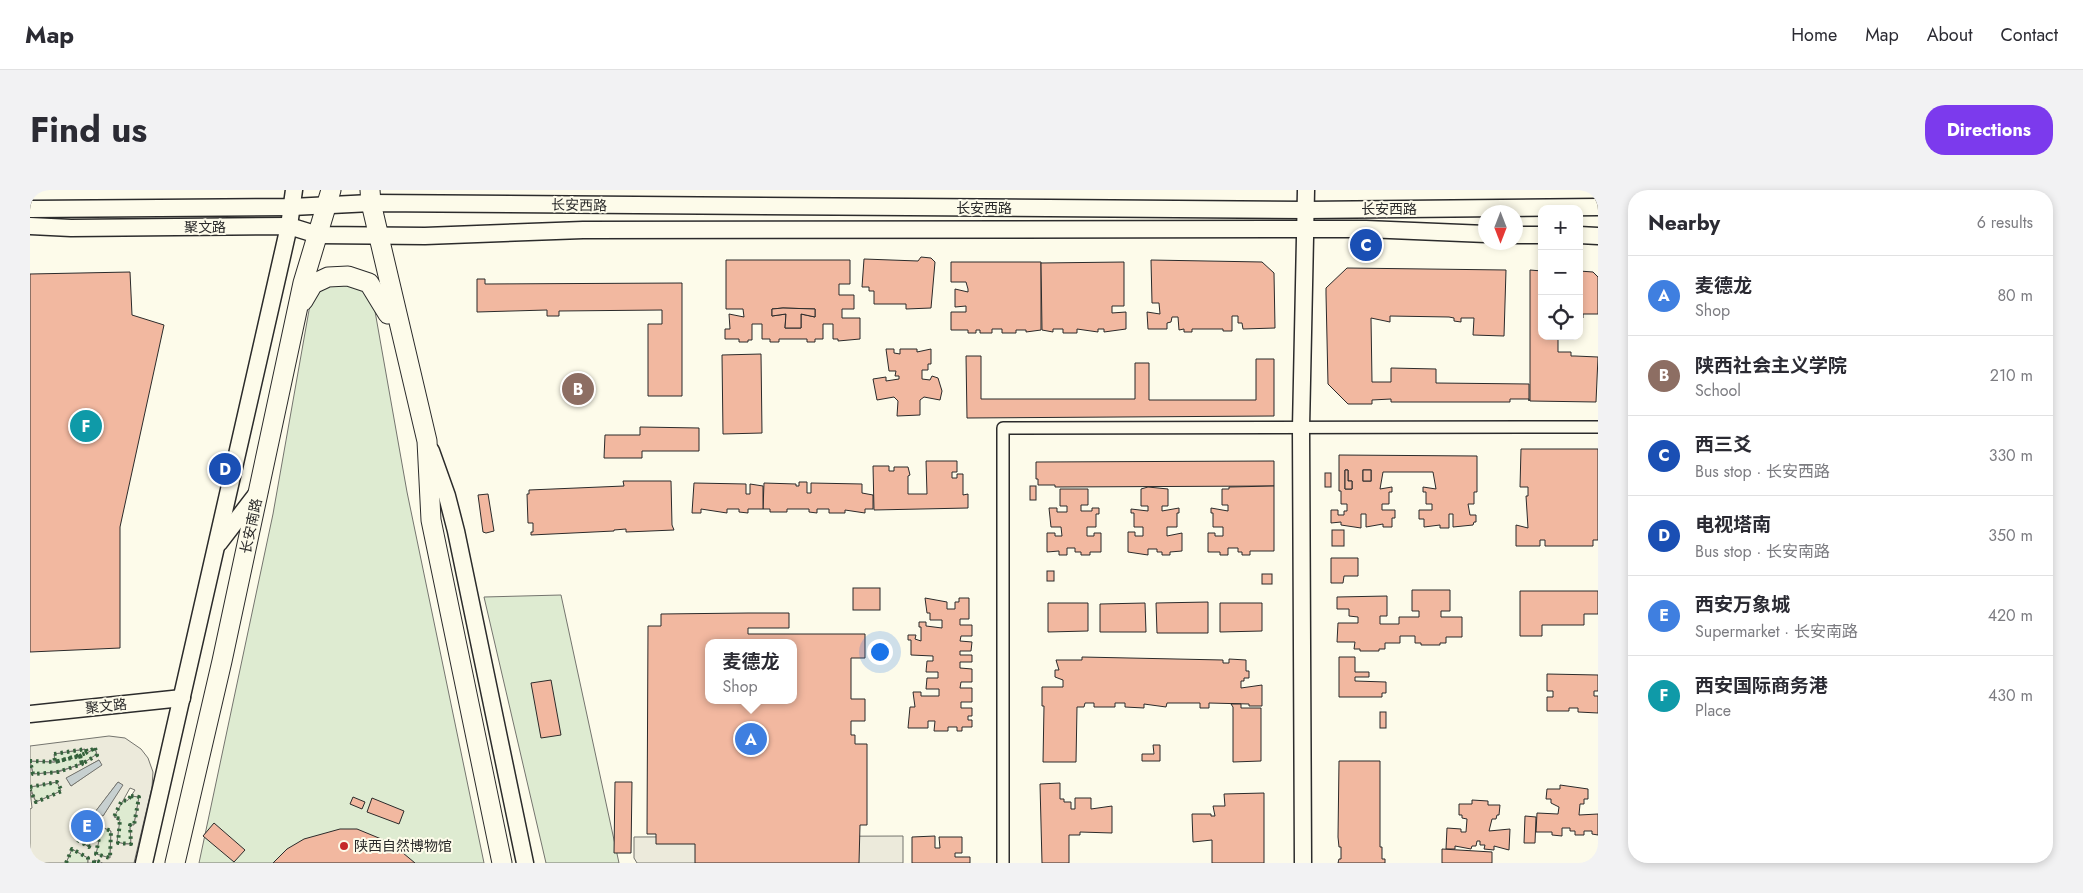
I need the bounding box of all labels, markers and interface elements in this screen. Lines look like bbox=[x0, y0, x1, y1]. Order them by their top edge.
text: Map bbox=[25, 17, 74, 52]
text: Home bbox=[1791, 22, 1837, 48]
text: Map bbox=[1865, 22, 1899, 48]
text: About bbox=[1927, 22, 1972, 48]
text: Contact bbox=[2000, 22, 2058, 48]
text: Find us bbox=[30, 105, 147, 155]
button: Directions bbox=[1925, 105, 2053, 155]
street label: 长安西路 bbox=[551, 195, 607, 215]
street label: 长安西路 bbox=[956, 198, 1012, 218]
street label: 长安西路 bbox=[1361, 199, 1417, 219]
north arrow bbox=[1478, 205, 1523, 250]
map controls bbox=[1538, 205, 1583, 340]
button: + bbox=[1538, 205, 1583, 250]
text: Nearby bbox=[1648, 208, 1720, 238]
text: 6 results bbox=[1977, 211, 2033, 234]
street label: 聚文路 bbox=[184, 217, 226, 237]
pin: C bbox=[1350, 226, 1382, 264]
button: − bbox=[1538, 250, 1583, 295]
text: 麦德龙 bbox=[1695, 272, 1752, 299]
text: A bbox=[1658, 284, 1670, 307]
text: 80 m bbox=[1997, 284, 2033, 307]
button: locate bbox=[1538, 295, 1583, 340]
text: Shop bbox=[1695, 299, 1730, 322]
text: 陕西社会主义学院 bbox=[1695, 352, 1847, 379]
text: B bbox=[1659, 364, 1669, 387]
text: 210 m bbox=[1990, 364, 2033, 387]
pin: B bbox=[562, 370, 594, 408]
text: School bbox=[1695, 379, 1741, 402]
pin: F bbox=[70, 407, 102, 445]
text: 西三爻 bbox=[1695, 431, 1752, 458]
text: C bbox=[1658, 444, 1670, 467]
text: 330 m bbox=[1989, 444, 2033, 467]
pin: D bbox=[209, 450, 241, 488]
text: Bus stop · 长安西路 bbox=[1695, 460, 1830, 483]
street label: 长安南路 bbox=[235, 497, 267, 555]
text: 电视塔南 bbox=[1695, 511, 1771, 538]
text: D bbox=[1658, 524, 1670, 547]
text: 350 m bbox=[1988, 524, 2033, 547]
text: Bus stop · 长安南路 bbox=[1695, 540, 1830, 563]
text: 西安万象城 bbox=[1695, 591, 1790, 618]
text: E bbox=[1659, 604, 1669, 627]
text: 420 m bbox=[1988, 604, 2033, 627]
text: Supermarket · 长安南路 bbox=[1695, 620, 1858, 643]
popup bbox=[705, 639, 797, 704]
your location bbox=[867, 639, 893, 665]
text: 麦德龙 bbox=[722, 648, 780, 675]
text: 西安国际商务港 bbox=[1695, 672, 1828, 699]
text: Shop bbox=[722, 675, 758, 698]
text: F bbox=[1660, 684, 1668, 707]
text: 430 m bbox=[1988, 684, 2033, 707]
street label: 聚文路 bbox=[84, 694, 128, 718]
text: Place bbox=[1695, 699, 1731, 722]
pin: A bbox=[735, 720, 767, 758]
pin: E bbox=[71, 807, 103, 845]
place label: 陕西自然博物馆 bbox=[354, 836, 452, 856]
marker: 陕西自然博物馆 bbox=[338, 840, 350, 852]

